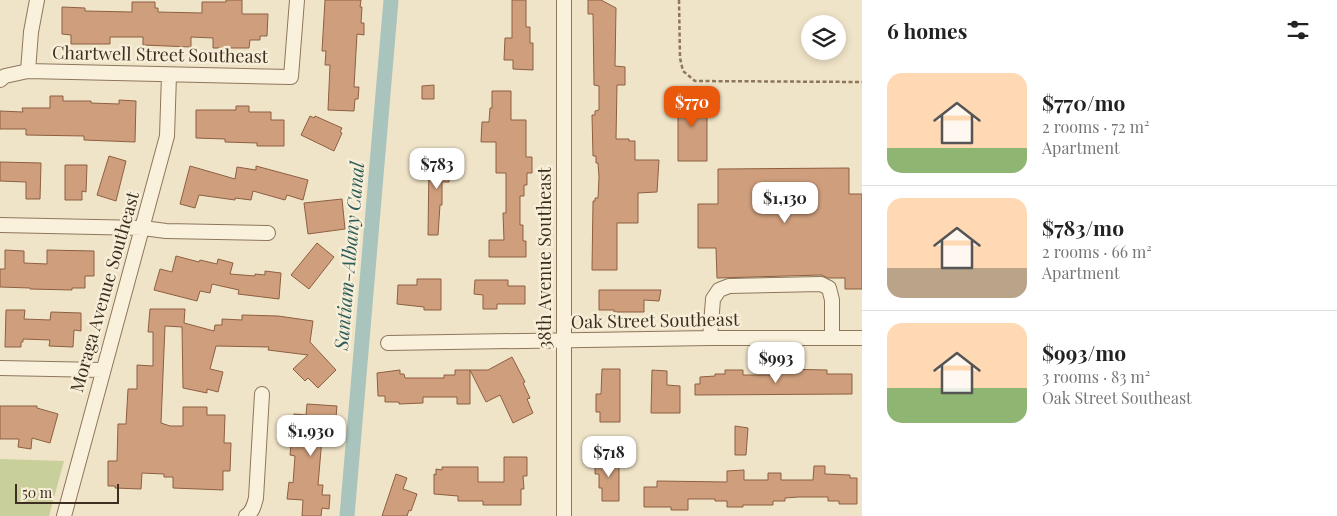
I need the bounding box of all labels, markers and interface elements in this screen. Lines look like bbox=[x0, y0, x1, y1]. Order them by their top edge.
map controls bbox=[801, 15, 846, 60]
button: layers bbox=[801, 15, 846, 60]
text: 6 homes bbox=[887, 16, 967, 44]
icon: filters bbox=[1284, 16, 1312, 44]
street label: Chartwell Street Southeast bbox=[52, 40, 269, 68]
pin: $770 bbox=[662, 86, 722, 128]
text: $770/mo bbox=[1042, 88, 1125, 116]
text: $770 bbox=[675, 91, 709, 112]
icon: home bbox=[927, 93, 987, 153]
text: 2 rooms · 72 m² bbox=[1042, 116, 1149, 137]
text: Apartment bbox=[1042, 137, 1120, 158]
pin: $783 bbox=[407, 148, 467, 190]
text: $783 bbox=[420, 153, 454, 174]
water label: Santiam-Albany Canal bbox=[327, 160, 369, 352]
street label: 38th Avenue Southeast bbox=[532, 167, 556, 349]
pin: $1,130 bbox=[744, 182, 826, 224]
text: $1,130 bbox=[763, 187, 807, 208]
street label: Moraga Avenue Southeast bbox=[64, 188, 144, 395]
text: $783/mo bbox=[1042, 213, 1124, 241]
icon: home bbox=[927, 218, 987, 278]
text: 2 rooms · 66 m² bbox=[1042, 241, 1152, 262]
text: Apartment bbox=[1042, 262, 1120, 283]
street label: Oak Street Southeast bbox=[571, 307, 740, 333]
text: $993/mo bbox=[1042, 338, 1126, 366]
pin: $993 bbox=[746, 342, 806, 384]
icon: home bbox=[927, 343, 987, 403]
text: $993 bbox=[759, 347, 793, 368]
text: 3 rooms · 83 m² bbox=[1042, 366, 1150, 387]
text: Oak Street Southeast bbox=[1042, 387, 1192, 408]
pin: $1,930 bbox=[270, 414, 352, 457]
text: $1,930 bbox=[288, 420, 334, 441]
pin: $718 bbox=[579, 436, 639, 478]
text: $718 bbox=[593, 441, 625, 462]
scale bar bbox=[15, 481, 119, 504]
text: 50 m bbox=[22, 483, 52, 502]

